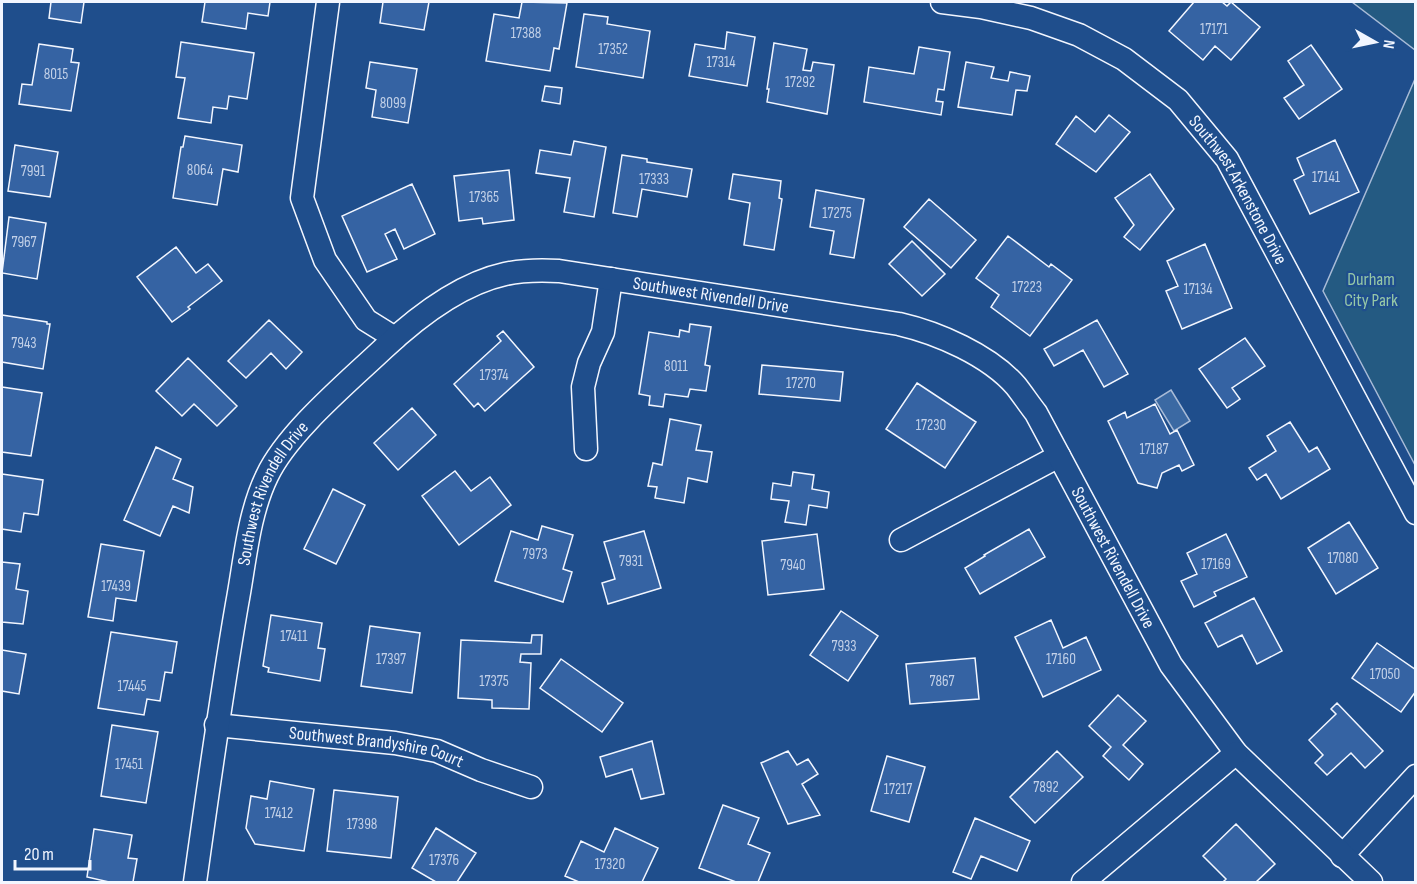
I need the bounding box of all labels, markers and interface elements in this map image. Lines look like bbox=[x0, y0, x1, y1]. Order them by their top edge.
north arrow bbox=[1345, 12, 1405, 72]
house number: 17171 bbox=[1200, 20, 1229, 39]
house number: 17388 bbox=[511, 24, 541, 43]
text: N bbox=[1378, 38, 1398, 50]
house number: 17352 bbox=[598, 40, 628, 59]
house number: 17314 bbox=[706, 53, 736, 72]
house number: 8015 bbox=[44, 65, 68, 84]
house number: 17292 bbox=[785, 73, 815, 92]
house number: 8099 bbox=[380, 94, 406, 113]
street label: Southwest Arkenstone Drive bbox=[1185, 111, 1292, 268]
house number: 8064 bbox=[187, 161, 213, 180]
house number: 7991 bbox=[21, 162, 46, 181]
house number: 17141 bbox=[1312, 168, 1341, 187]
house number: 17333 bbox=[639, 170, 669, 189]
house number: 17365 bbox=[469, 188, 499, 207]
house number: 17275 bbox=[822, 204, 852, 223]
house number: 7967 bbox=[11, 233, 37, 252]
park label: Durham City Park bbox=[1344, 269, 1398, 311]
street label: Southwest Rivendell Drive bbox=[632, 272, 790, 317]
house number: 17223 bbox=[1012, 278, 1042, 297]
house number: 17134 bbox=[1183, 280, 1213, 299]
house number: 7943 bbox=[11, 334, 37, 353]
house number: 8011 bbox=[664, 357, 689, 376]
house number: 17374 bbox=[479, 366, 509, 385]
house number: 17270 bbox=[786, 374, 816, 393]
house number: 17230 bbox=[916, 416, 946, 435]
street label: Southwest Rivendell Drive bbox=[233, 417, 313, 567]
house number: 17187 bbox=[1139, 440, 1169, 459]
street label: Southwest Rivendell Drive bbox=[1067, 483, 1160, 632]
house number: 7973 bbox=[523, 545, 547, 564]
house number: 17080 bbox=[1327, 549, 1359, 568]
house number: 7931 bbox=[619, 552, 644, 571]
house number: 17169 bbox=[1201, 555, 1231, 574]
house number: 7940 bbox=[780, 556, 806, 575]
house number: 17439 bbox=[101, 577, 131, 596]
house number: 17411 bbox=[280, 627, 308, 646]
house number: 7933 bbox=[831, 637, 857, 656]
house number: 17397 bbox=[376, 650, 406, 669]
house number: 17160 bbox=[1046, 650, 1076, 669]
house number: 17050 bbox=[1370, 665, 1400, 684]
house number: 17375 bbox=[479, 672, 509, 691]
house number: 7867 bbox=[929, 672, 955, 691]
house number: 17445 bbox=[117, 677, 147, 696]
street label: Southwest Brandyshire Court bbox=[288, 722, 467, 772]
house number: 17451 bbox=[115, 755, 144, 774]
house number: 7892 bbox=[1033, 778, 1059, 797]
house number: 17217 bbox=[884, 780, 912, 799]
house number: 17412 bbox=[265, 804, 293, 823]
house number: 17398 bbox=[347, 815, 377, 834]
scale bar bbox=[15, 833, 90, 871]
text: 20 m bbox=[24, 844, 54, 865]
house number: 17376 bbox=[429, 851, 459, 870]
house number: 17320 bbox=[595, 855, 625, 874]

